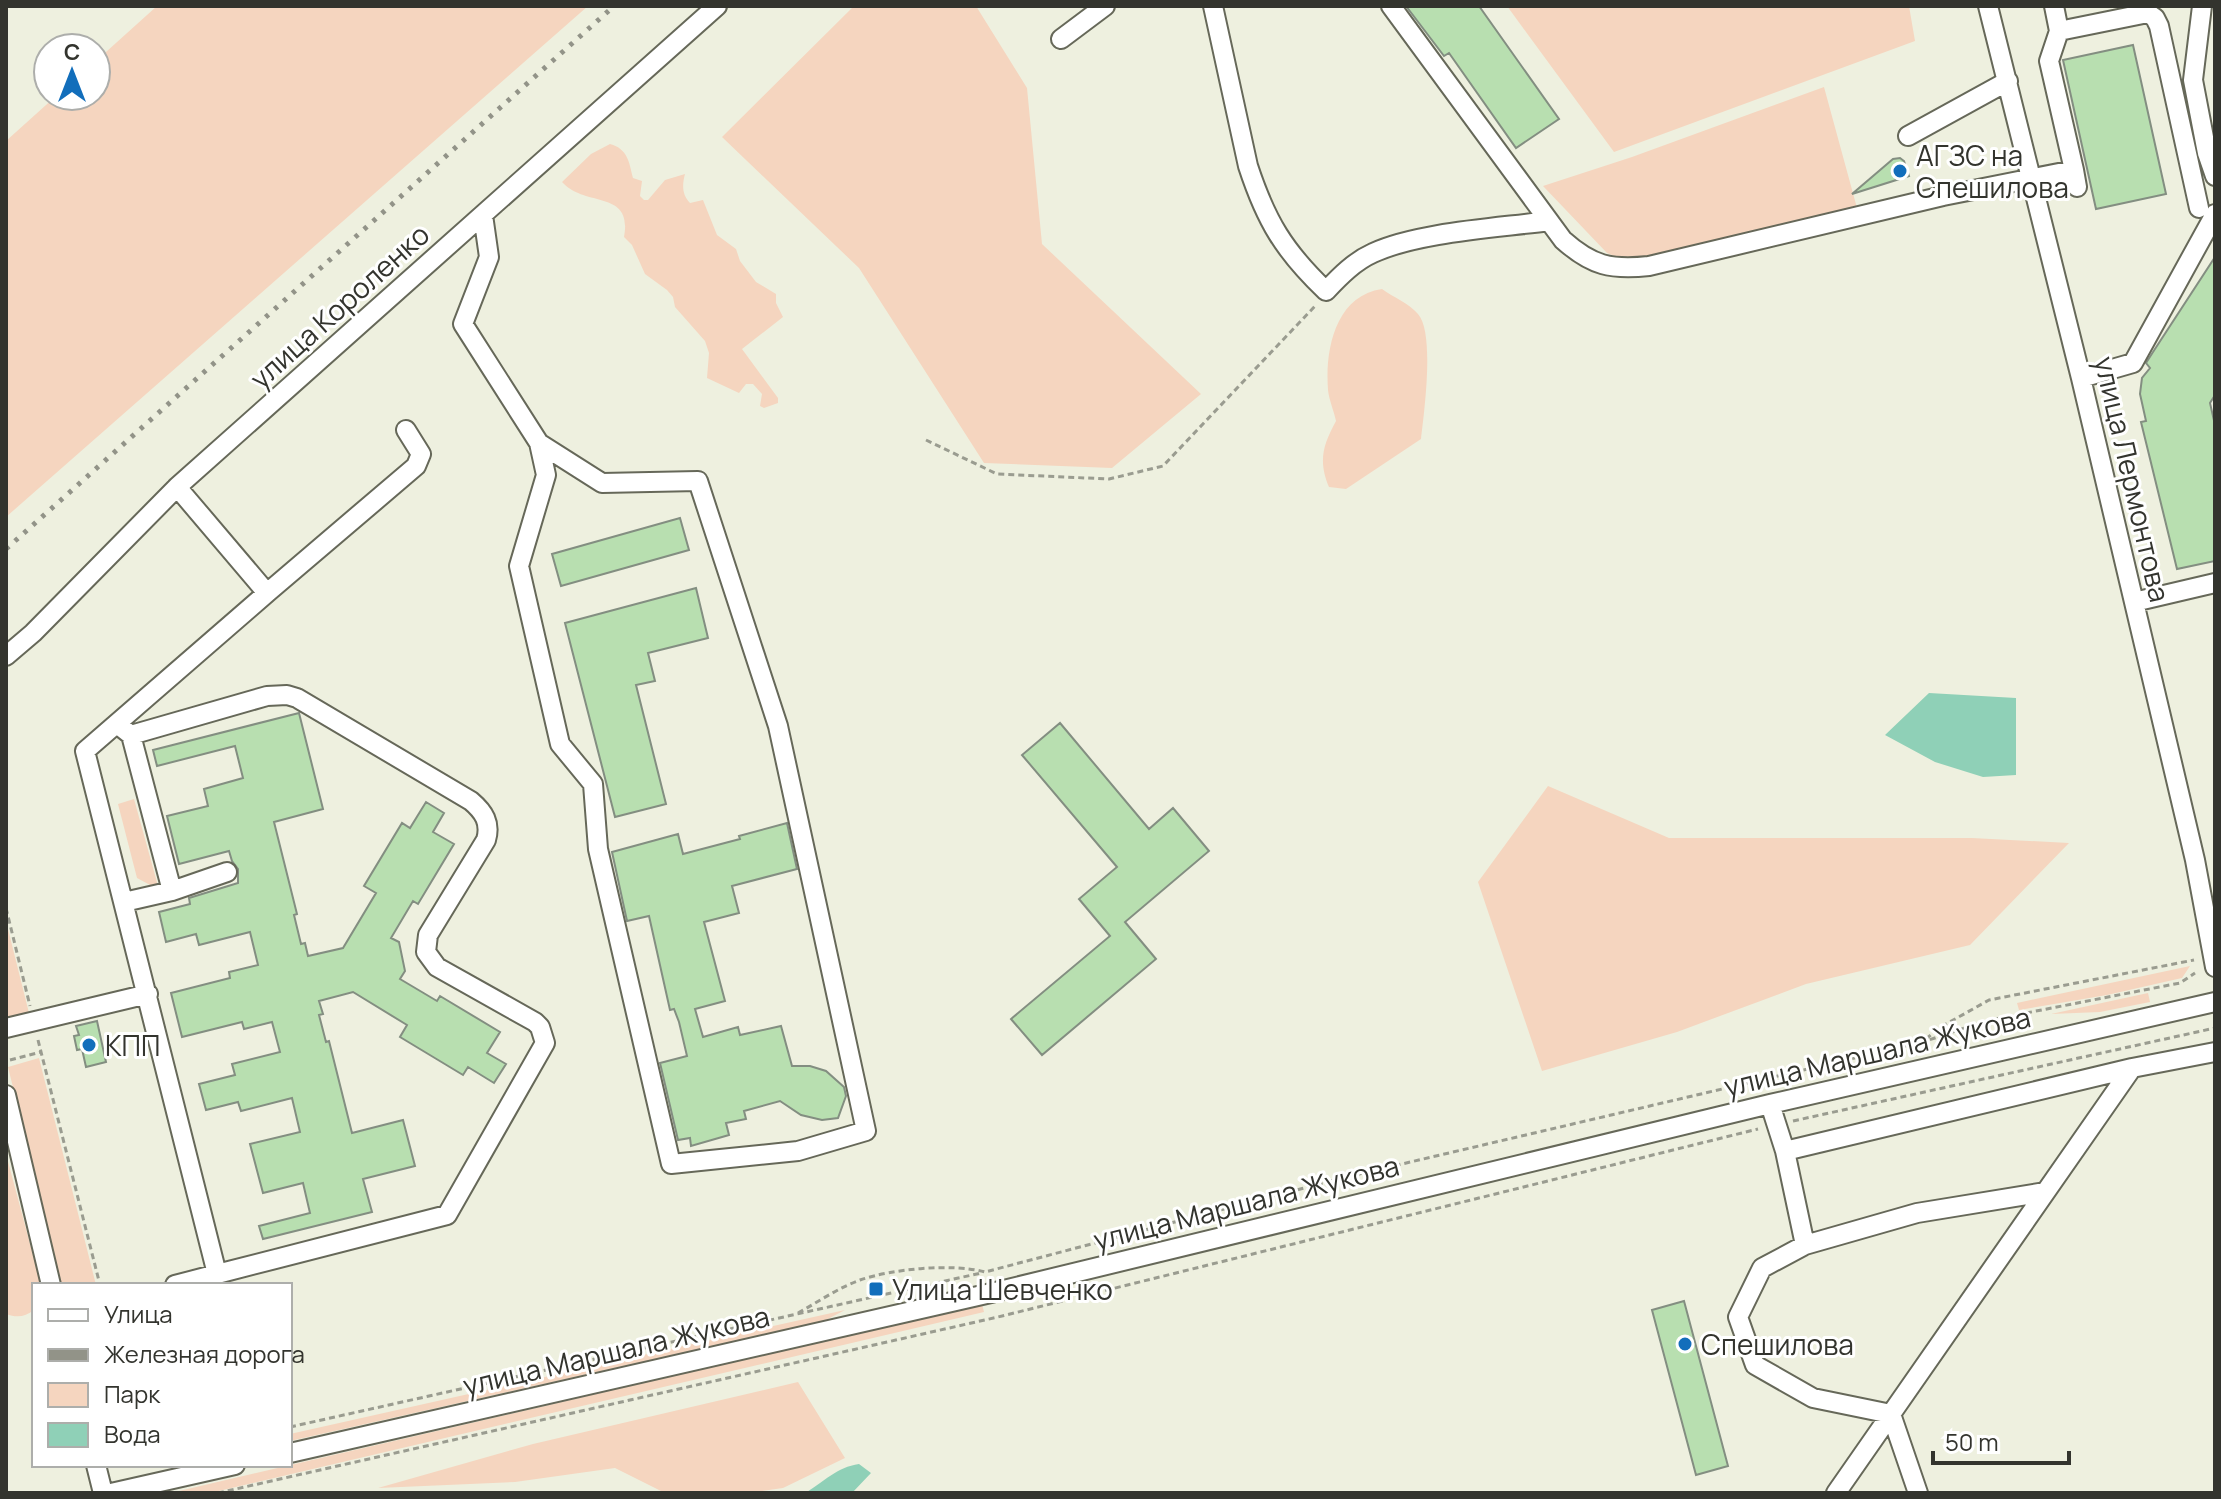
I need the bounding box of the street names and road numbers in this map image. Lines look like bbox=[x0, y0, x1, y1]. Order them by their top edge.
street label: улица Короленко bbox=[241, 215, 437, 397]
street label: улица Лермонтова bbox=[2086, 353, 2180, 605]
street label: улица Маршала Жукова bbox=[1720, 997, 2034, 1105]
street label: улица Маршала Жукова bbox=[1089, 1146, 1403, 1258]
street label: улица Маршала Жукова bbox=[459, 1296, 773, 1404]

